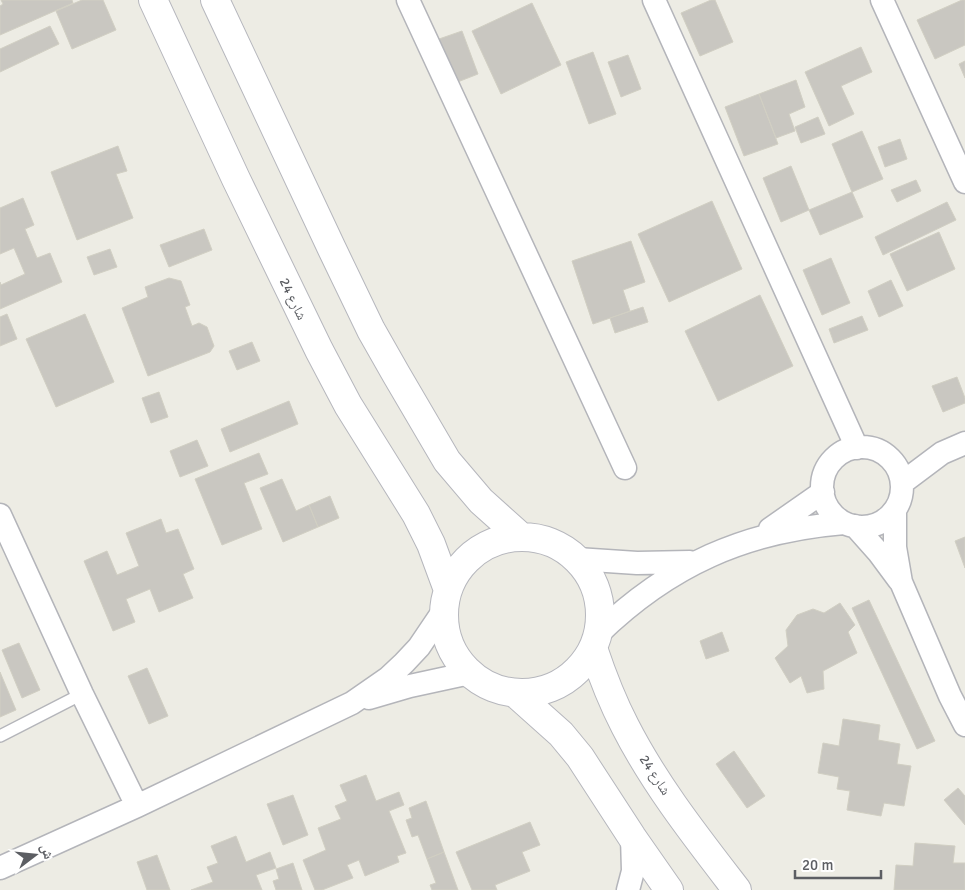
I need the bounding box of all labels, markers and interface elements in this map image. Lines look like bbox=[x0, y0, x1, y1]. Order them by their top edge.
street label: شارع 24 bbox=[275, 275, 310, 323]
street label: شارع 24 bbox=[635, 752, 674, 799]
north arrow bbox=[10, 830, 60, 880]
text: ش bbox=[37, 842, 57, 861]
scale bar bbox=[795, 848, 881, 880]
text: 20 m bbox=[802, 856, 833, 874]

